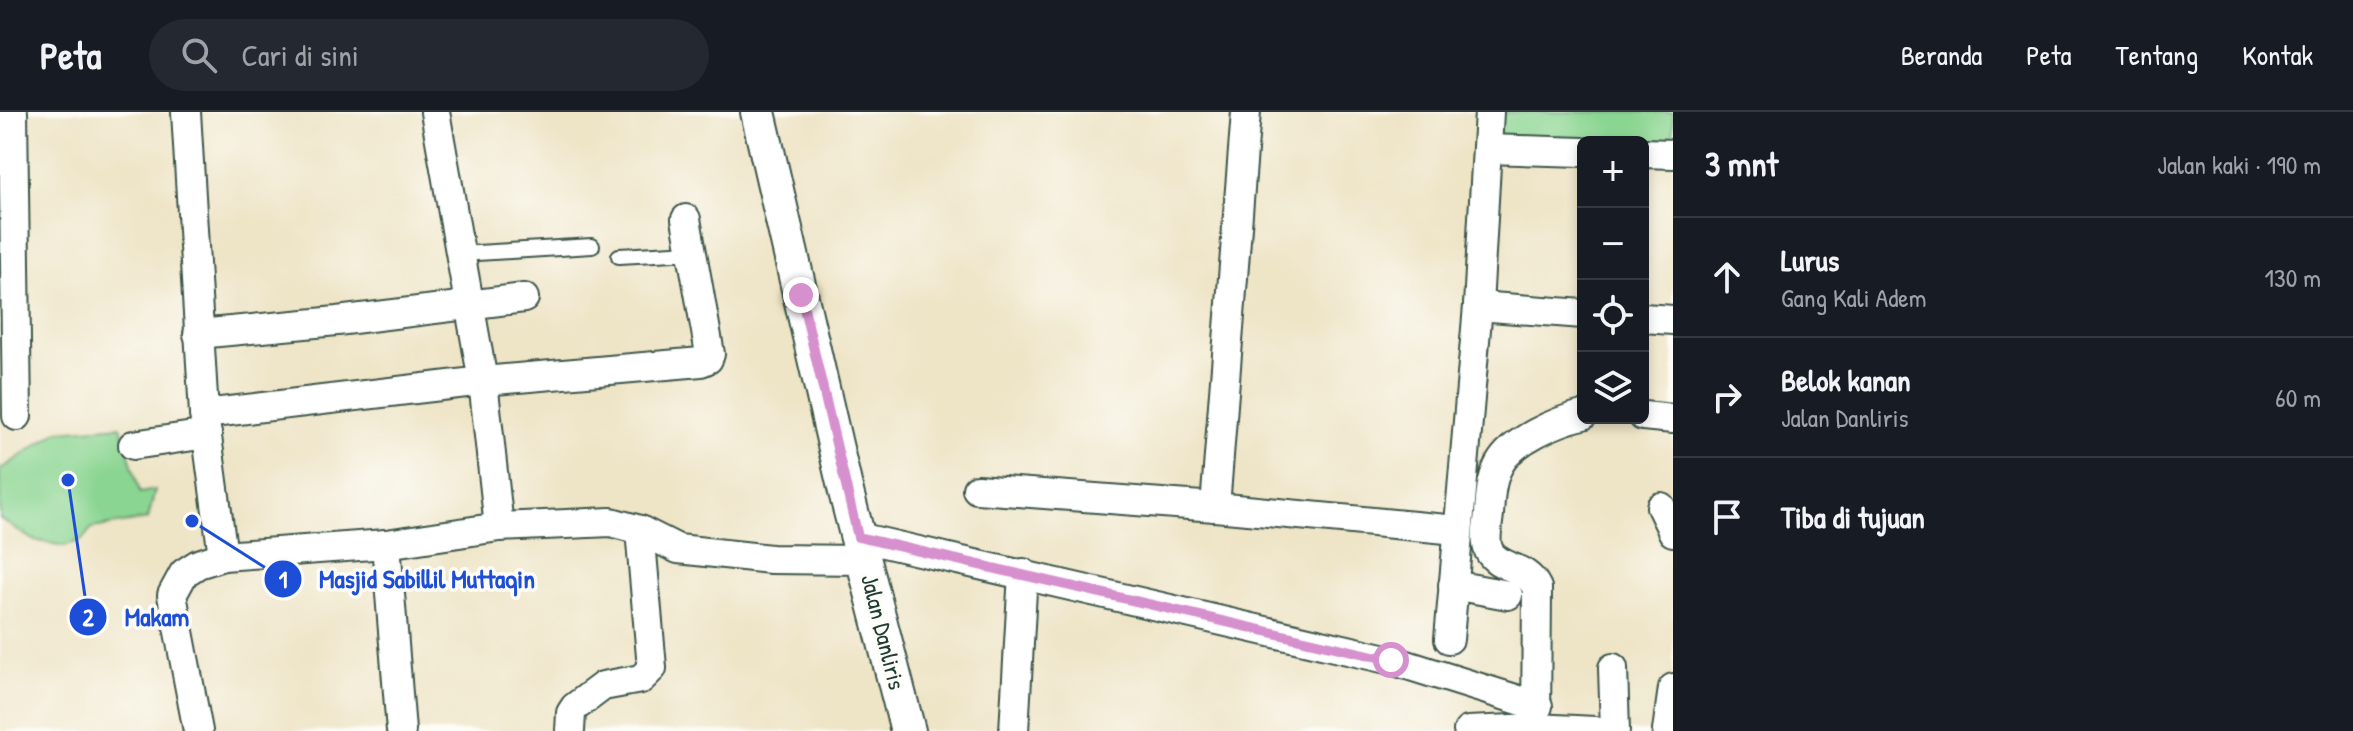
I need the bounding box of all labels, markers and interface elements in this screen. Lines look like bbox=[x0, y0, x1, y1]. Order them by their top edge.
search box bbox=[149, 19, 709, 91]
text: Peta bbox=[40, 29, 101, 81]
icon: search bbox=[177, 33, 221, 77]
text: Cari di sini bbox=[241, 35, 359, 75]
text: Beranda bbox=[1901, 36, 1982, 74]
text: Peta bbox=[2026, 36, 2072, 74]
text: Tentang bbox=[2116, 36, 2198, 74]
text: Kontak bbox=[2242, 36, 2313, 74]
map controls bbox=[1577, 136, 1649, 424]
button: + bbox=[1577, 136, 1649, 208]
text: 3 mnt bbox=[1705, 141, 1778, 187]
text: Jalan kaki · 190 m bbox=[2157, 147, 2321, 182]
button: − bbox=[1577, 208, 1649, 280]
text: Lurus bbox=[1781, 240, 1839, 280]
icon: ahead bbox=[1705, 255, 1749, 299]
text: 130 m bbox=[2265, 260, 2321, 295]
route end bbox=[783, 277, 819, 313]
button: locate bbox=[1577, 280, 1649, 352]
text: Gang Kali Adem bbox=[1781, 280, 1926, 315]
button: layers bbox=[1577, 352, 1649, 424]
text: Belok kanan bbox=[1781, 360, 1911, 400]
icon: right bbox=[1705, 375, 1749, 419]
text: 60 m bbox=[2275, 380, 2321, 415]
text: Jalan Danliris bbox=[1781, 400, 1909, 435]
icon: arrive bbox=[1705, 495, 1749, 539]
text: Tiba di tujuan bbox=[1781, 497, 1925, 537]
callout: Masjid Sabillil Muttaqin bbox=[263, 554, 551, 604]
text: Masjid Sabillil Muttaqin bbox=[319, 561, 535, 597]
text: 1 bbox=[279, 563, 288, 595]
street label: Jalan Danliris bbox=[854, 571, 914, 693]
callout: Makam bbox=[68, 592, 205, 642]
text: Makam bbox=[125, 599, 189, 634]
text: 2 bbox=[82, 601, 94, 633]
route start bbox=[1373, 642, 1409, 678]

